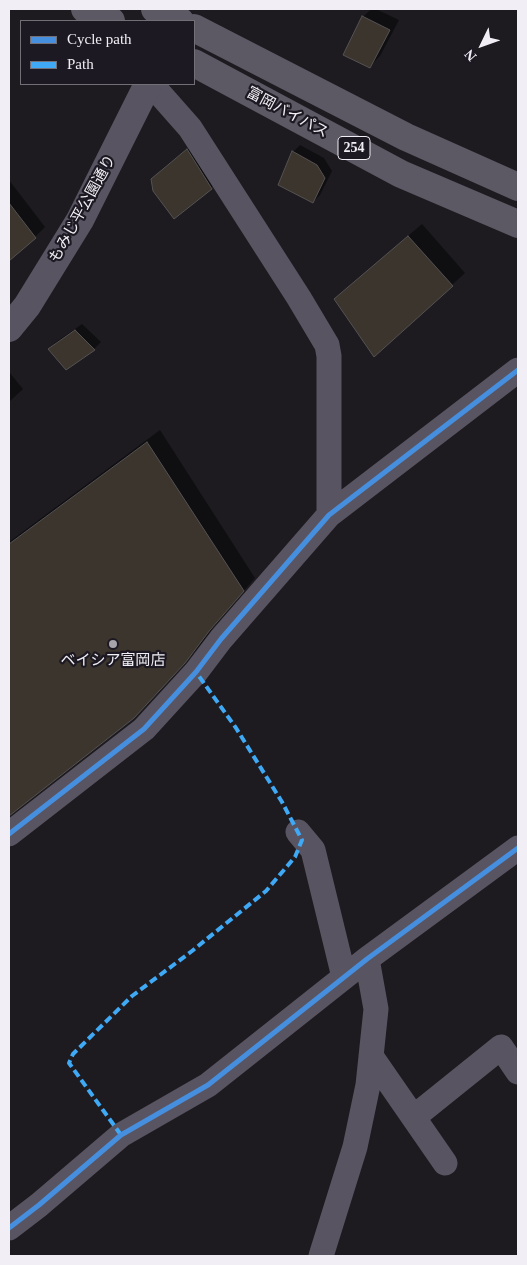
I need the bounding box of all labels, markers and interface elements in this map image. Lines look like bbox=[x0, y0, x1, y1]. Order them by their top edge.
legend bbox=[20, 20, 195, 85]
north arrow bbox=[457, 20, 507, 70]
text: Cycle path bbox=[67, 31, 132, 47]
text: N bbox=[462, 47, 479, 64]
text: Path bbox=[67, 56, 94, 72]
street label: 富岡バイパス bbox=[243, 84, 331, 142]
road number: 254 bbox=[338, 136, 370, 160]
street label: もみじ平公園通り bbox=[46, 152, 120, 266]
marker: ベイシア富岡店 bbox=[107, 638, 119, 650]
place label: ベイシア富岡店 bbox=[61, 652, 165, 670]

